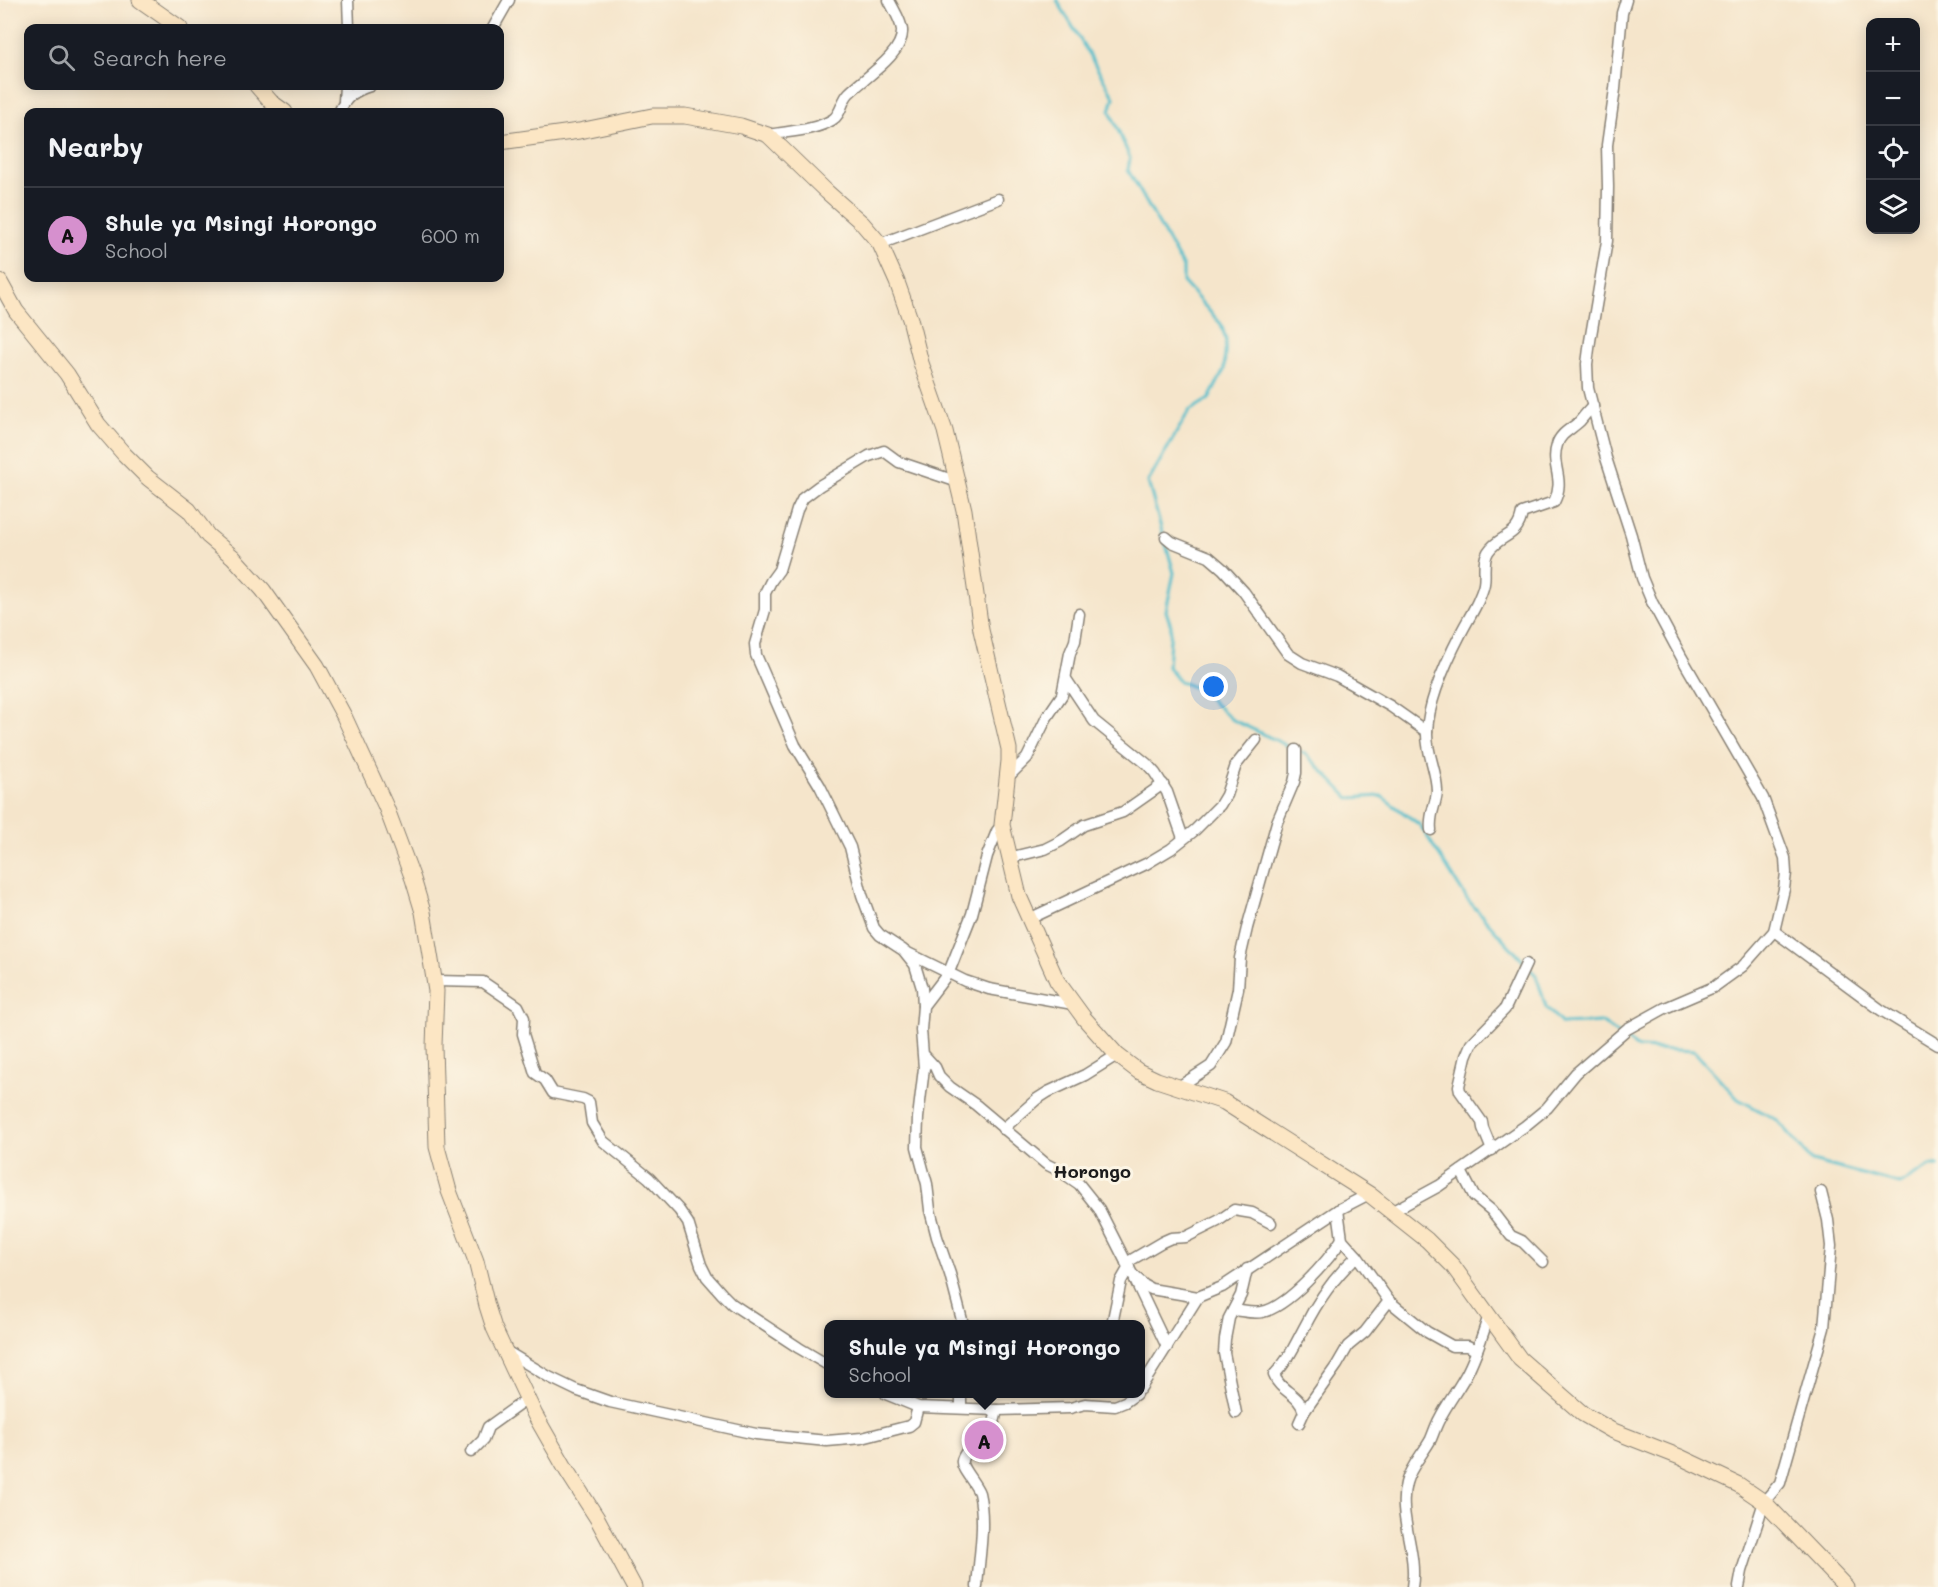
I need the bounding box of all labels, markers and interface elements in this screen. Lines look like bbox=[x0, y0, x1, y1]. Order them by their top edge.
map controls bbox=[1866, 18, 1920, 234]
button: + bbox=[1866, 18, 1920, 72]
search box bbox=[24, 24, 504, 90]
icon: search bbox=[45, 41, 78, 74]
text: Search here bbox=[93, 43, 227, 72]
button: − bbox=[1866, 72, 1920, 126]
button: locate bbox=[1866, 126, 1920, 180]
text: Nearby bbox=[48, 130, 143, 164]
button: layers bbox=[1866, 180, 1920, 234]
text: Shule ya Msingi Horongo bbox=[105, 208, 377, 237]
text: A bbox=[61, 222, 74, 248]
text: 600 m bbox=[421, 222, 480, 248]
text: School bbox=[105, 237, 168, 263]
your location bbox=[1199, 672, 1228, 701]
district label: Horongo bbox=[1053, 1159, 1131, 1183]
popup bbox=[824, 1320, 1145, 1398]
text: Shule ya Msingi Horongo bbox=[849, 1332, 1120, 1361]
text: School bbox=[849, 1361, 912, 1387]
pin: A bbox=[964, 1418, 1004, 1462]

